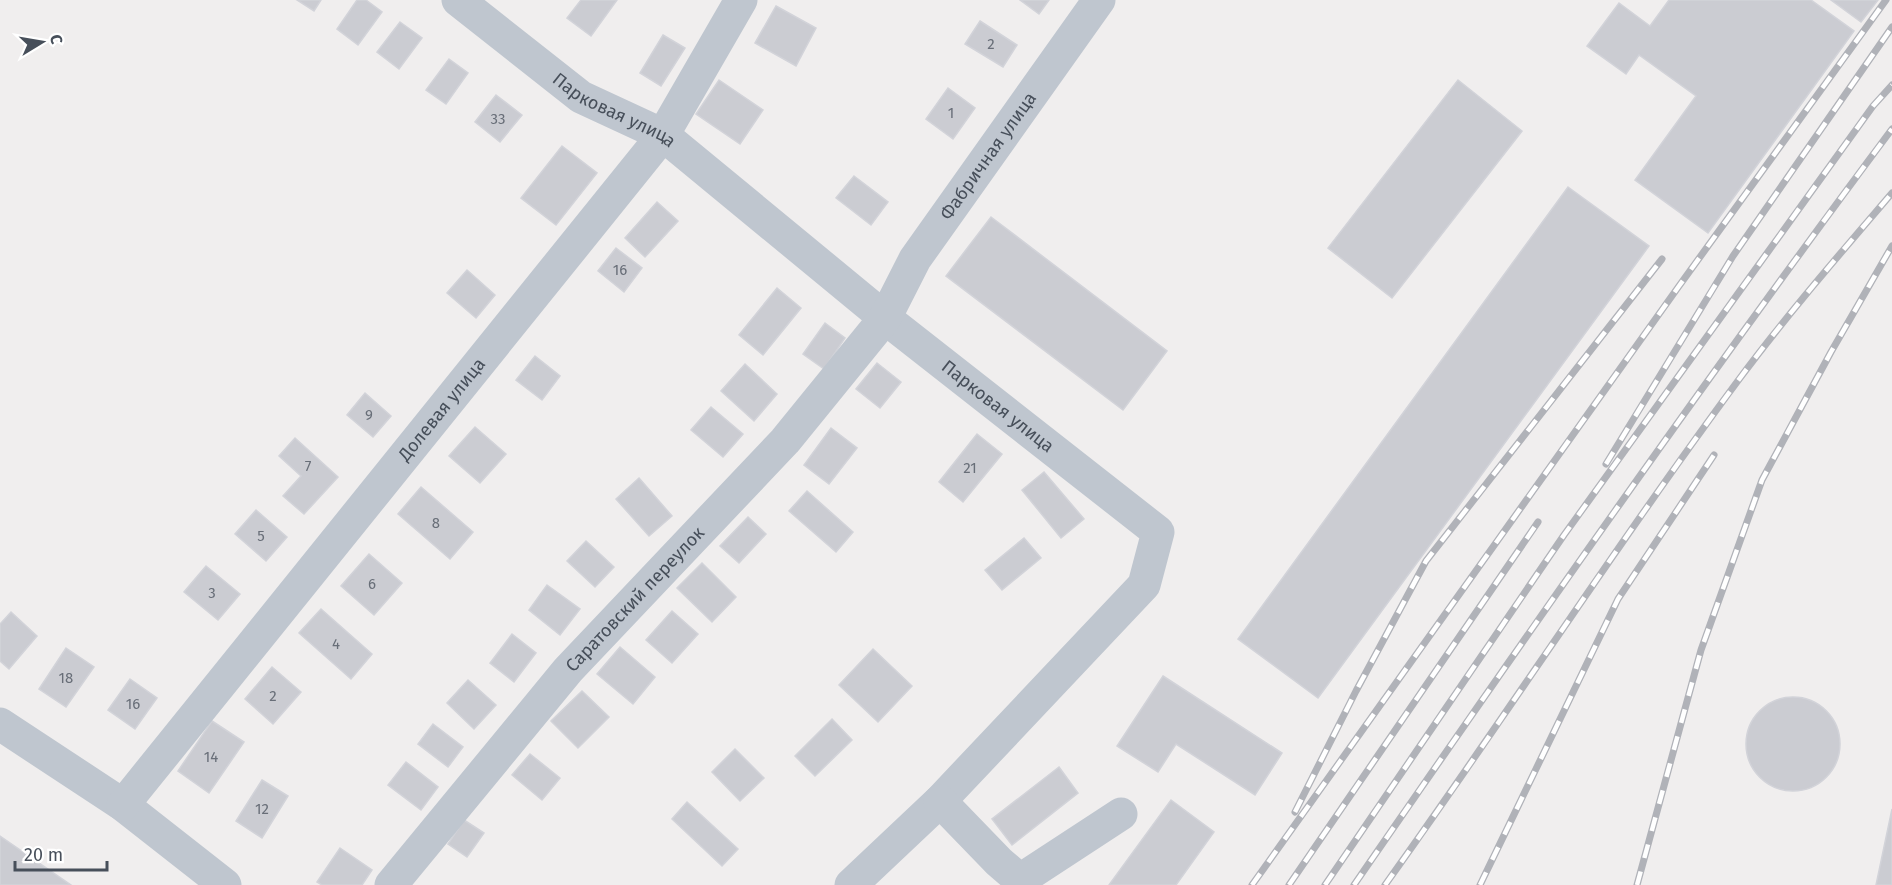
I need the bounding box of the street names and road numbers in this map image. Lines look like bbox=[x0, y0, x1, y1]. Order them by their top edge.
street label: Парковая улица bbox=[548, 68, 680, 152]
street label: Фабричная улица bbox=[935, 88, 1041, 224]
street label: Долевая улица bbox=[393, 353, 490, 466]
street label: Парковая улица bbox=[937, 355, 1058, 457]
street label: Саратовский переулок bbox=[561, 521, 710, 677]

